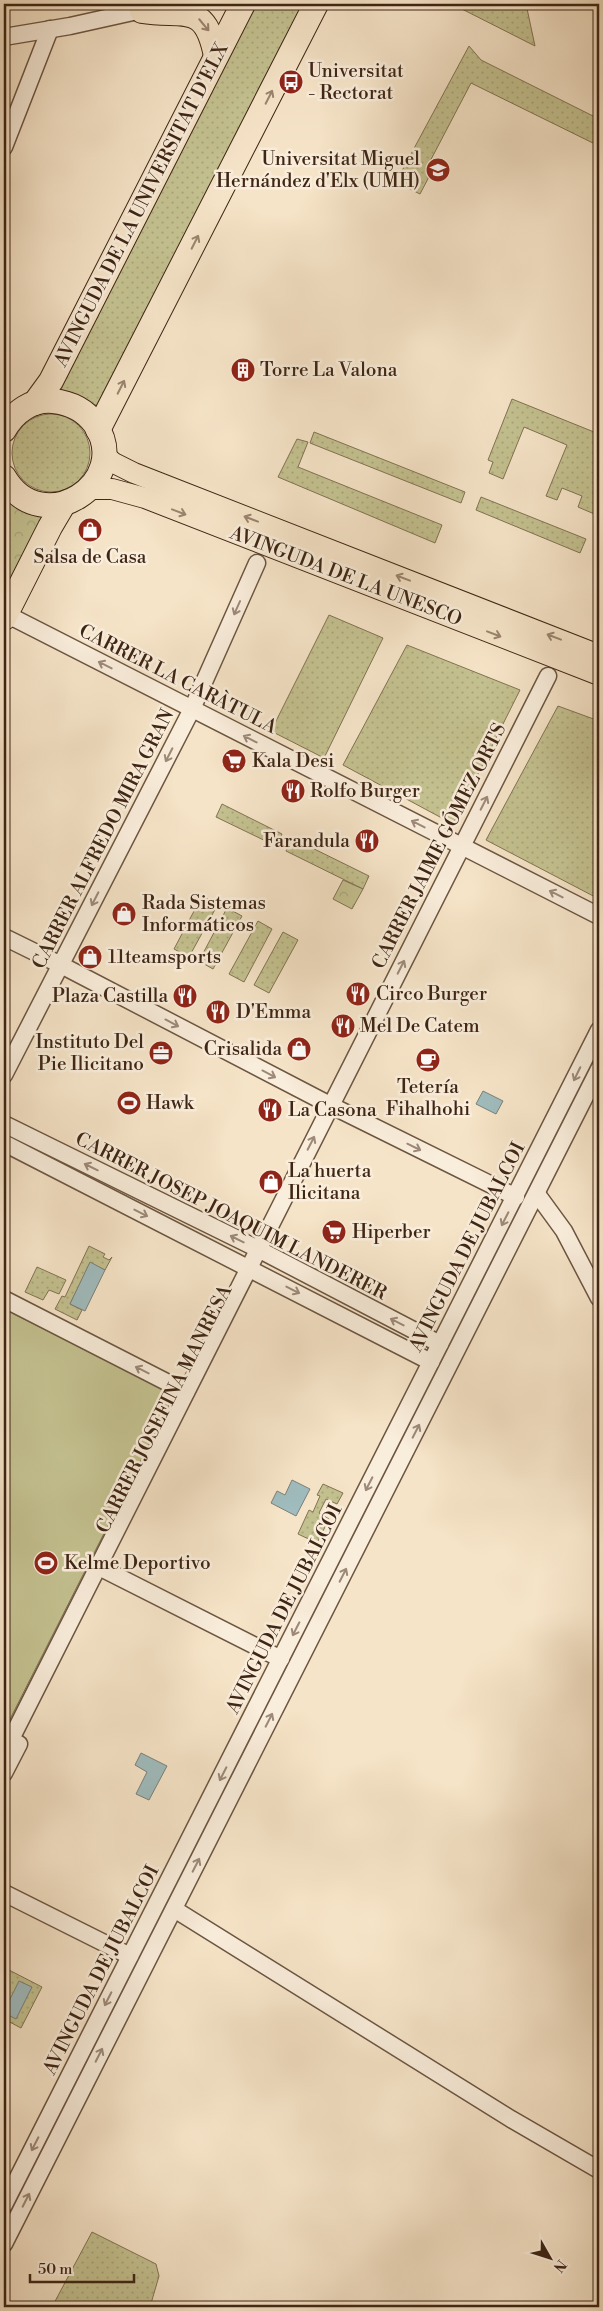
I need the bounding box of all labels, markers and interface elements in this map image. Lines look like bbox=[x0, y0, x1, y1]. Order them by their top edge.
one-way arrow bbox=[198, 18, 209, 31]
street label: AVINGUDA DE LA UNIVERSITAT D'ELX bbox=[48, 38, 234, 372]
place label: Universitat - Rectorat bbox=[308, 59, 404, 105]
bus stop icon: Universitat - Rectorat bbox=[278, 69, 304, 95]
one-way arrow bbox=[265, 90, 274, 105]
place label: Universitat Miguel Hernández d'Elx (UMH) bbox=[216, 147, 420, 193]
school or university icon: Universitat Miguel Hernández d'Elx (UMH) bbox=[425, 157, 451, 183]
one-way arrow bbox=[191, 235, 200, 250]
building icon: Torre La Valona bbox=[230, 357, 256, 383]
place label: Torre La Valona bbox=[260, 358, 398, 382]
one-way arrow bbox=[116, 379, 126, 394]
one-way arrow bbox=[171, 507, 186, 517]
one-way arrow bbox=[244, 514, 259, 523]
shop icon: Salsa de Casa bbox=[77, 517, 103, 543]
street label: AVINGUDA DE LA UNESCO bbox=[226, 520, 465, 631]
place label: Salsa de Casa bbox=[34, 545, 147, 569]
one-way arrow bbox=[395, 573, 411, 582]
one-way arrow bbox=[232, 600, 242, 615]
street label: CARRER LA CARÀTULA bbox=[75, 618, 282, 740]
one-way arrow bbox=[486, 630, 501, 639]
one-way arrow bbox=[547, 632, 562, 641]
one-way arrow bbox=[98, 660, 113, 669]
street label: CARRER ALFREDO MIRA GRAN bbox=[27, 705, 179, 973]
street label: CARRER JAIME GÓMEZ ORTS bbox=[366, 719, 512, 973]
one-way arrow bbox=[243, 734, 258, 743]
one-way arrow bbox=[164, 747, 173, 762]
supermarket icon: Kala Desi bbox=[221, 748, 247, 774]
place label: Kala Desi bbox=[252, 749, 334, 773]
restaurant icon: Rolfo Burger bbox=[280, 778, 306, 804]
place label: Rolfo Burger bbox=[310, 779, 420, 803]
one-way arrow bbox=[479, 795, 489, 810]
one-way arrow bbox=[411, 819, 426, 828]
restaurant icon: Farandula bbox=[354, 828, 380, 854]
place label: Farandula bbox=[263, 829, 350, 853]
one-way arrow bbox=[548, 889, 563, 899]
one-way arrow bbox=[90, 891, 99, 906]
place label: Rada Sistemas Informáticos bbox=[142, 891, 266, 937]
shop icon: Rada Sistemas Informáticos bbox=[111, 901, 137, 927]
shop icon: 11teamsports bbox=[77, 944, 103, 970]
place label: 11teamsports bbox=[108, 945, 221, 969]
one-way arrow bbox=[396, 960, 406, 975]
restaurant icon: Circo Burger bbox=[345, 981, 371, 1007]
place label: Circo Burger bbox=[376, 982, 487, 1006]
restaurant icon: Plaza Castilla bbox=[172, 983, 198, 1009]
place label: Plaza Castilla bbox=[52, 984, 168, 1008]
restaurant icon: D'Emma bbox=[205, 999, 231, 1025]
place label: D'Emma bbox=[236, 1000, 311, 1024]
restaurant icon: Mel De Catem bbox=[330, 1013, 356, 1039]
place label: Mel De Catem bbox=[360, 1014, 480, 1038]
one-way arrow bbox=[164, 1019, 179, 1028]
place label: Instituto Del Pie Ilicitano bbox=[36, 1030, 144, 1076]
shop icon: Crisalida bbox=[286, 1036, 312, 1062]
place label: Crisalida bbox=[204, 1037, 282, 1061]
office icon: Instituto Del Pie Ilicitano bbox=[148, 1040, 174, 1066]
cafe icon: Tetería Fihalhohi bbox=[415, 1047, 441, 1073]
one-way arrow bbox=[572, 1066, 581, 1081]
one-way arrow bbox=[262, 1069, 277, 1079]
place label: Tetería Fihalhohi bbox=[386, 1075, 470, 1121]
sports icon: Hawk bbox=[116, 1090, 142, 1116]
place label: Hawk bbox=[146, 1091, 195, 1115]
restaurant icon: La Casona bbox=[257, 1097, 283, 1123]
place label: La Casona bbox=[288, 1098, 377, 1122]
street label: CARRER JOSEP JOAQUIM LANDERER bbox=[71, 1127, 391, 1306]
one-way arrow bbox=[307, 1136, 316, 1151]
street label: AVINGUDA DE JUBALCOI bbox=[403, 1138, 530, 1357]
one-way arrow bbox=[407, 1142, 422, 1152]
place label: La huerta Ilicitana bbox=[288, 1159, 372, 1205]
one-way arrow bbox=[84, 1162, 99, 1171]
shop icon: La huerta Ilicitana bbox=[258, 1169, 284, 1195]
one-way arrow bbox=[133, 1209, 148, 1218]
one-way arrow bbox=[500, 1212, 510, 1227]
supermarket icon: Hiperber bbox=[321, 1219, 347, 1245]
place label: Hiperber bbox=[352, 1220, 431, 1244]
one-way arrow bbox=[230, 1234, 245, 1243]
street label: CARRER JOSEFINA MANRESA bbox=[91, 1280, 238, 1537]
one-way arrow bbox=[285, 1285, 300, 1295]
one-way arrow bbox=[389, 1317, 404, 1327]
one-way arrow bbox=[135, 1365, 150, 1375]
one-way arrow bbox=[411, 1423, 421, 1438]
one-way arrow bbox=[364, 1476, 374, 1491]
street label: AVINGUDA DE JUBALCOI bbox=[220, 1500, 347, 1719]
sports icon: Kelme Deportivo bbox=[33, 1550, 59, 1576]
place label: Kelme Deportivo bbox=[64, 1551, 211, 1575]
one-way arrow bbox=[338, 1568, 348, 1583]
one-way arrow bbox=[291, 1621, 301, 1636]
one-way arrow bbox=[264, 1713, 274, 1728]
one-way arrow bbox=[218, 1766, 228, 1781]
one-way arrow bbox=[192, 1858, 201, 1873]
street label: AVINGUDA DE JUBALCOI bbox=[37, 1861, 164, 2080]
one-way arrow bbox=[103, 1991, 112, 2006]
one-way arrow bbox=[95, 2048, 104, 2063]
one-way arrow bbox=[30, 2136, 39, 2151]
one-way arrow bbox=[22, 2193, 31, 2208]
north arrow bbox=[526, 2234, 576, 2284]
scale bar bbox=[30, 2251, 134, 2283]
text: N bbox=[549, 2256, 570, 2276]
text: 50 m bbox=[38, 2260, 72, 2279]

